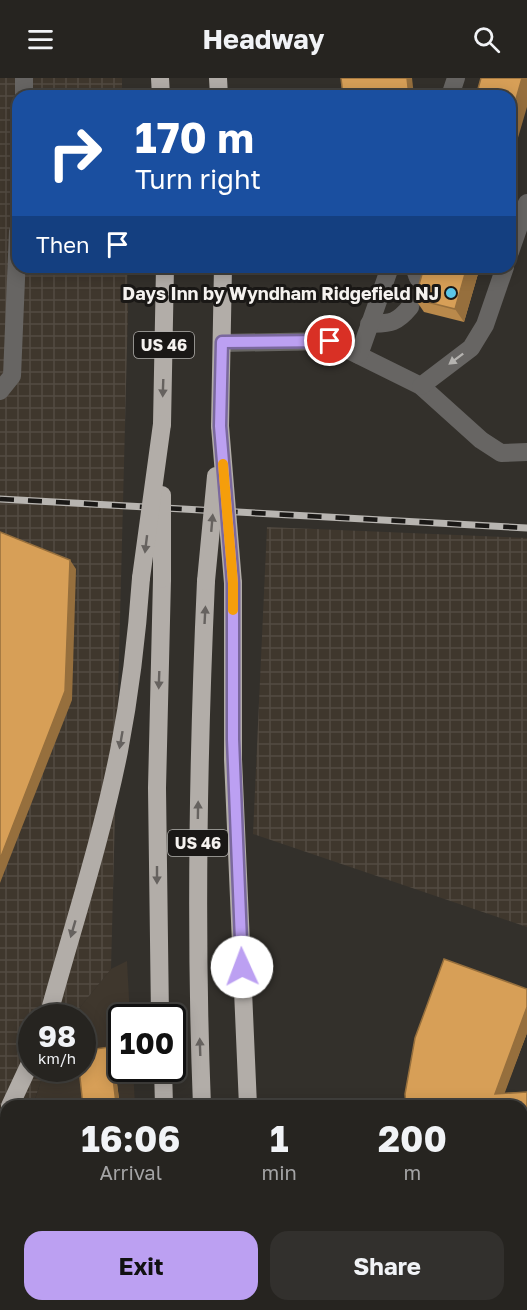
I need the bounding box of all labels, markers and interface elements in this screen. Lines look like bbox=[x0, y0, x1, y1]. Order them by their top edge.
icon: menu bbox=[24, 23, 57, 56]
text: Headway bbox=[203, 23, 324, 55]
icon: search bbox=[470, 23, 503, 56]
text: 170 m bbox=[135, 112, 254, 162]
icon: right bbox=[36, 114, 114, 192]
text: Turn right bbox=[135, 163, 261, 195]
icon: arrive bbox=[101, 228, 134, 261]
text: Then bbox=[36, 231, 89, 258]
place label: Days Inn by Wyndham Ridgefield NJ bbox=[122, 282, 439, 304]
marker: Days Inn by Wyndham Ridgefield NJ bbox=[444, 286, 458, 300]
pin bbox=[304, 315, 355, 366]
icon: arrive bbox=[313, 324, 346, 357]
road number: US 46 bbox=[134, 332, 194, 358]
one-way arrow bbox=[449, 353, 465, 365]
one-way arrow bbox=[158, 379, 168, 398]
one-way arrow bbox=[207, 514, 217, 533]
one-way arrow bbox=[141, 535, 150, 554]
one-way arrow bbox=[200, 606, 209, 625]
one-way arrow bbox=[154, 670, 163, 689]
one-way arrow bbox=[116, 731, 125, 750]
one-way arrow bbox=[194, 801, 203, 820]
road number: US 46 bbox=[168, 830, 228, 856]
one-way arrow bbox=[153, 865, 162, 884]
one-way arrow bbox=[67, 920, 77, 938]
position arrow bbox=[210, 935, 274, 999]
speed limit sign: 100 bbox=[108, 1004, 186, 1082]
text: 98 bbox=[38, 1018, 76, 1054]
one-way arrow bbox=[196, 1038, 205, 1057]
text: km/h bbox=[38, 1049, 76, 1067]
text: 16:06 bbox=[81, 1117, 180, 1160]
text: 1 bbox=[270, 1117, 288, 1160]
text: 200 bbox=[378, 1117, 447, 1160]
text: Arrival bbox=[99, 1160, 162, 1184]
text: min bbox=[262, 1160, 297, 1184]
text: m bbox=[404, 1160, 421, 1184]
button: Exit bbox=[24, 1231, 258, 1300]
button: Share bbox=[270, 1231, 504, 1300]

